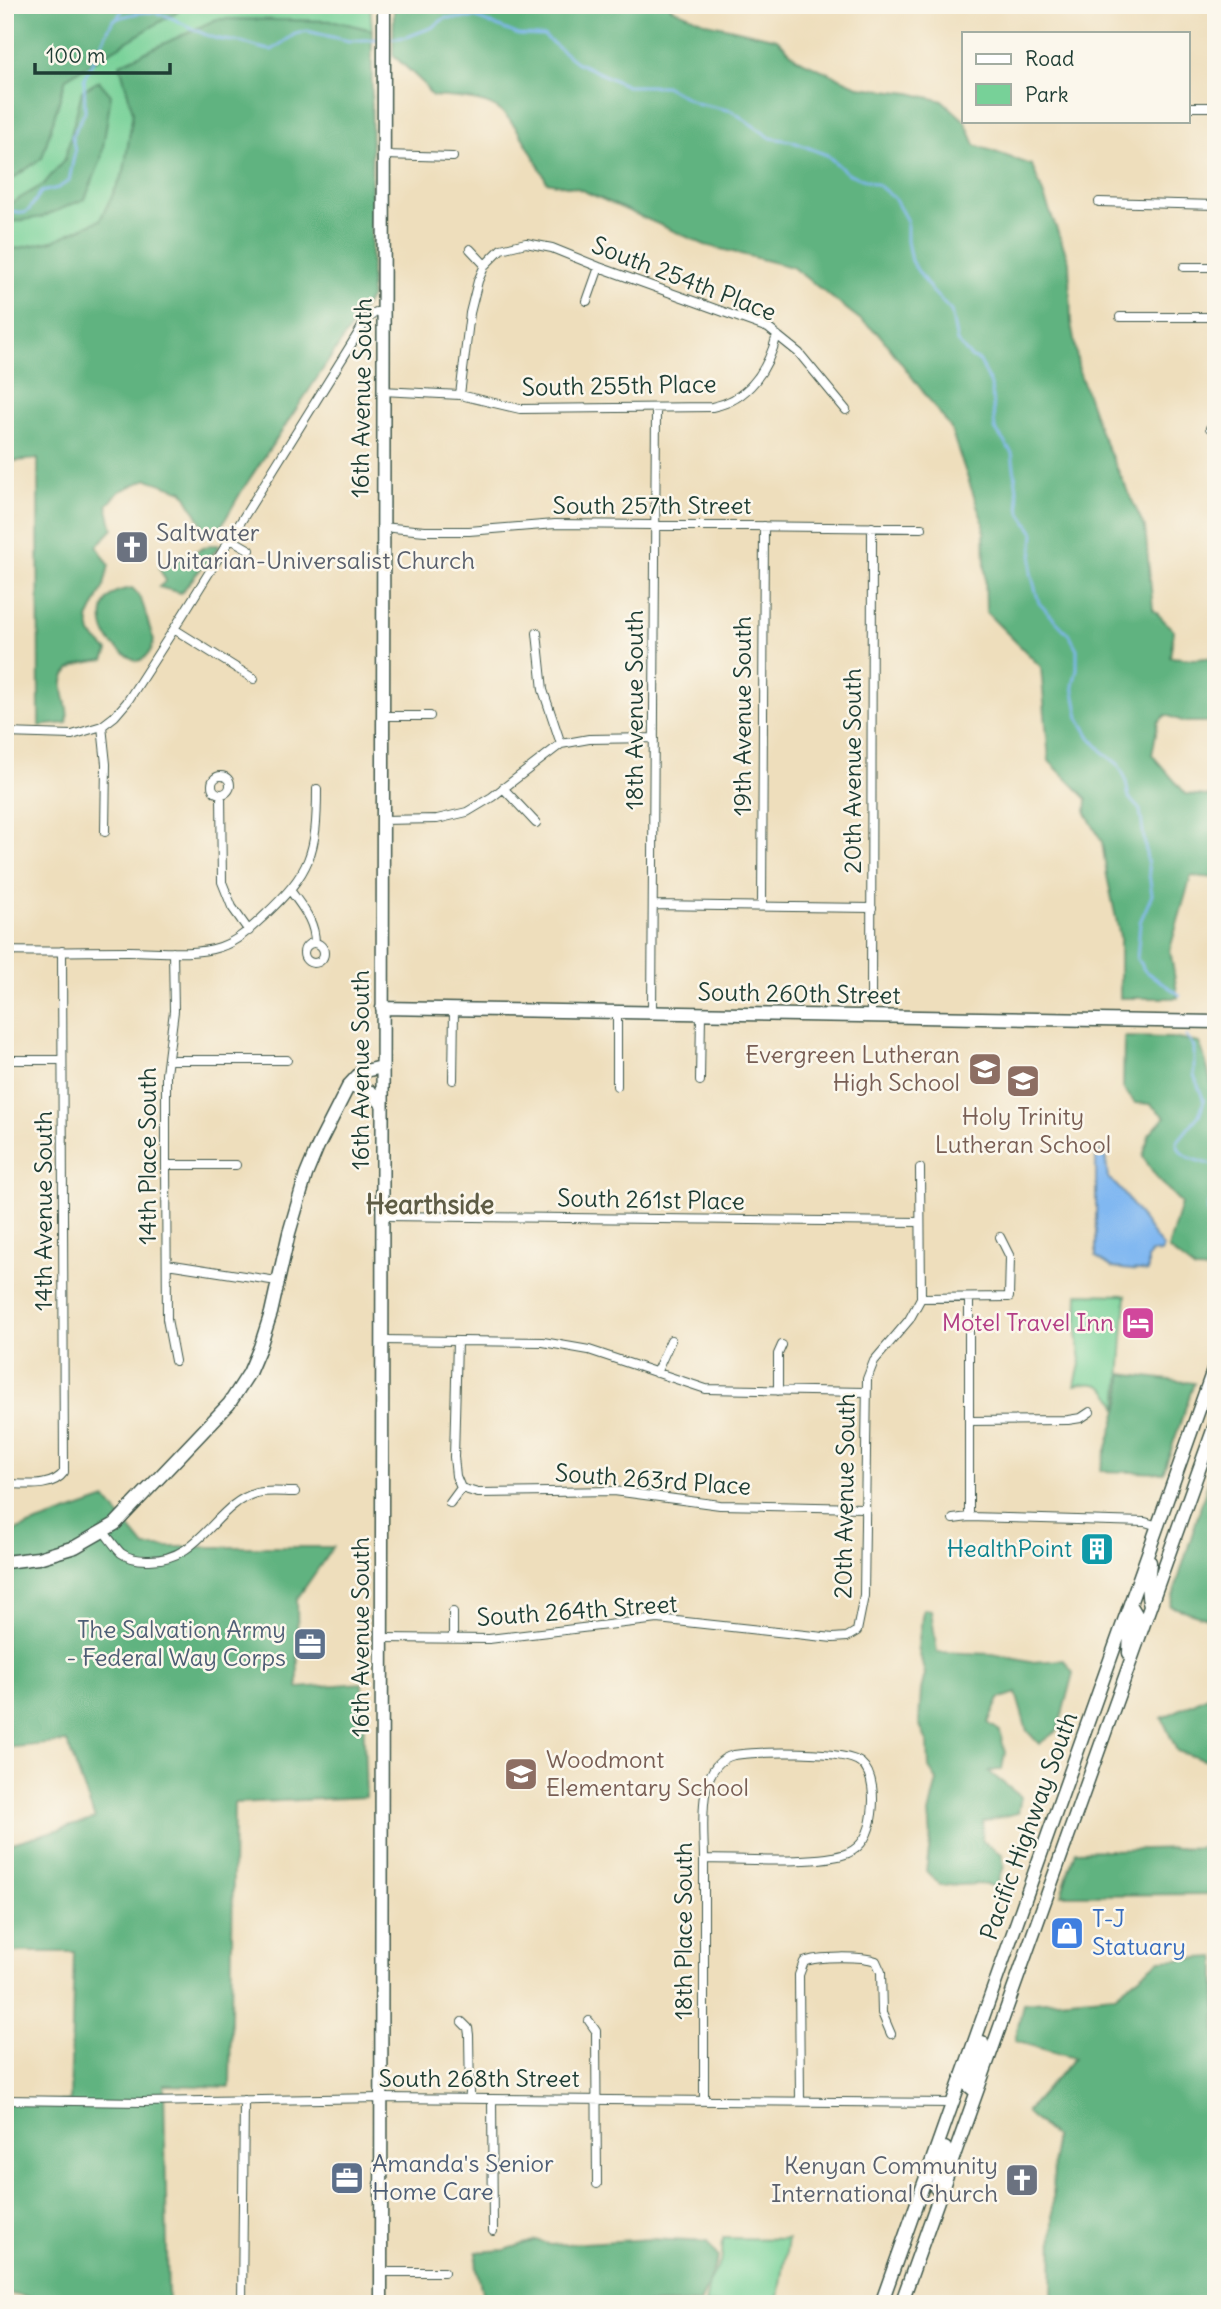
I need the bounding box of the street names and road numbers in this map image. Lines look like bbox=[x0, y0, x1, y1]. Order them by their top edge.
street label: South 254th Place bbox=[588, 229, 781, 327]
street label: 16th Avenue South bbox=[344, 298, 378, 498]
street label: South 255th Place bbox=[521, 368, 717, 402]
street label: South 257th Street bbox=[553, 490, 751, 520]
street label: 18th Avenue South bbox=[619, 610, 649, 810]
street label: 19th Avenue South bbox=[727, 616, 757, 816]
street label: 20th Avenue South bbox=[837, 668, 867, 874]
street label: 16th Avenue South bbox=[345, 970, 375, 1170]
street label: South 260th Street bbox=[697, 976, 901, 1010]
street label: 14th Place South bbox=[132, 1067, 162, 1245]
street label: 14th Avenue South bbox=[28, 1111, 58, 1311]
street label: South 261st Place bbox=[557, 1182, 745, 1216]
street label: 20th Avenue South bbox=[827, 1393, 861, 1599]
street label: South 263rd Place bbox=[554, 1457, 752, 1501]
street label: 16th Avenue South bbox=[345, 1537, 375, 1737]
street label: South 264th Street bbox=[476, 1588, 678, 1632]
street label: Pacific Highway South bbox=[973, 1708, 1083, 1944]
street label: 18th Place South bbox=[668, 1842, 698, 2020]
street label: South 268th Street bbox=[378, 2063, 580, 2093]

